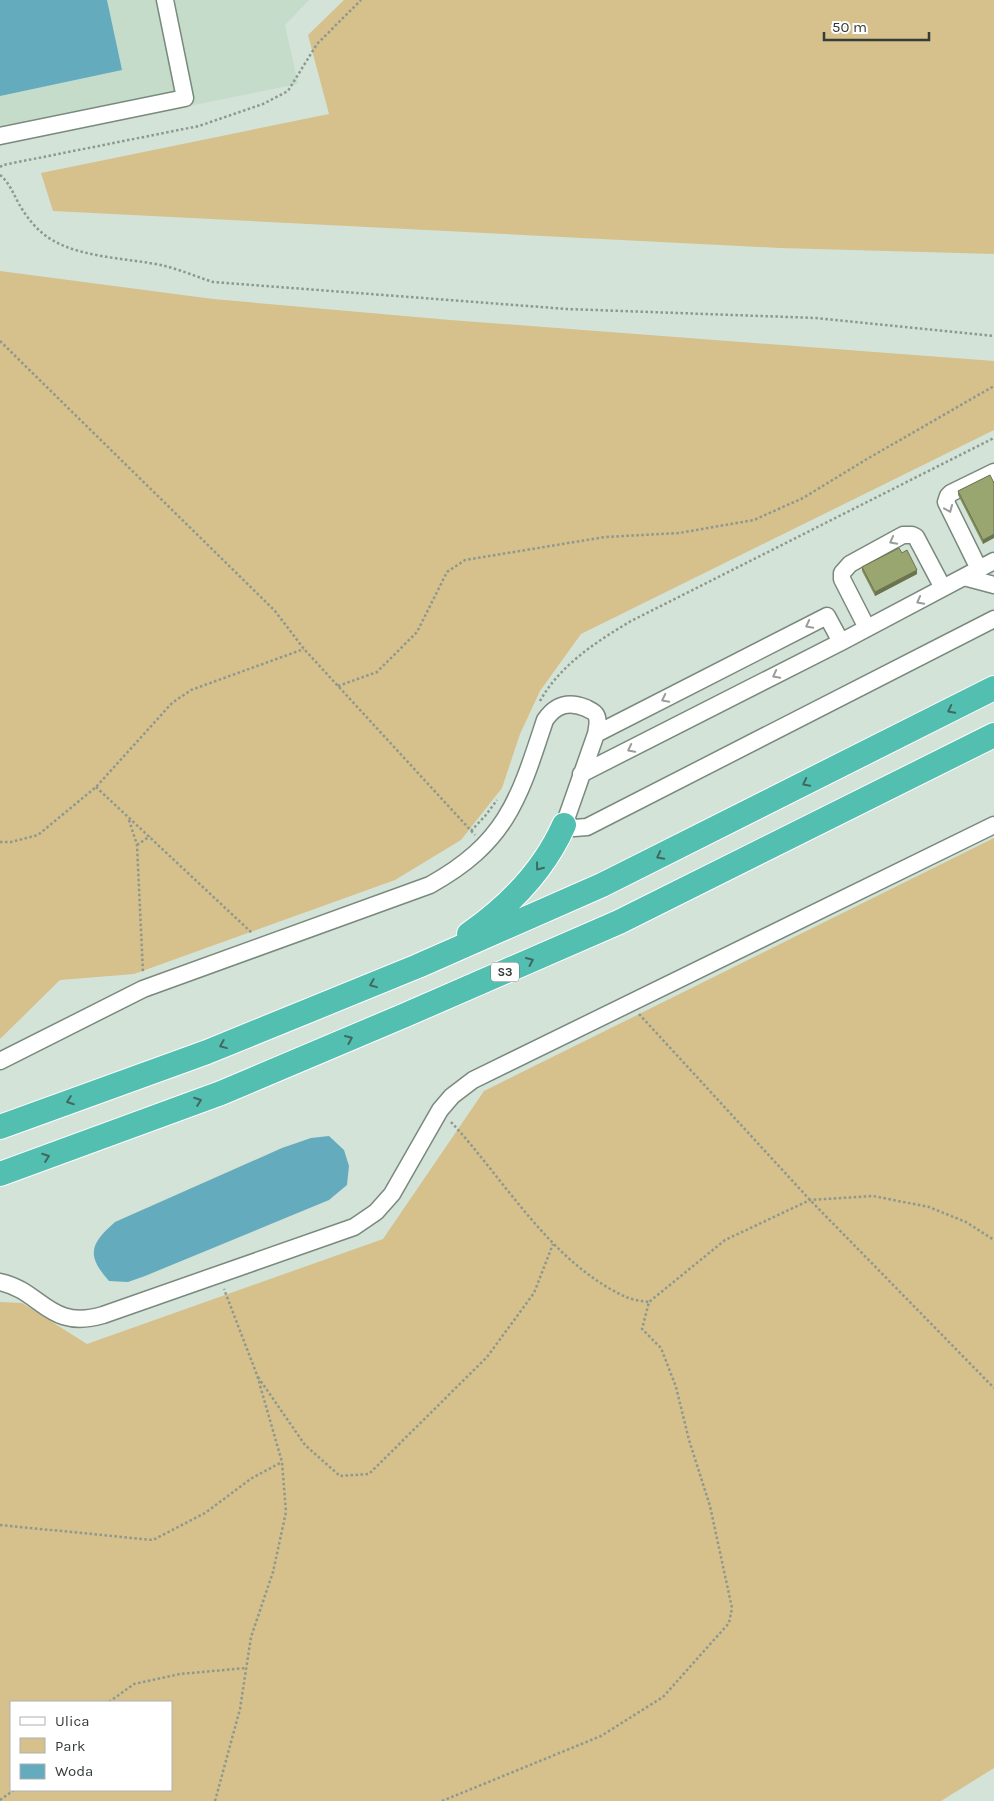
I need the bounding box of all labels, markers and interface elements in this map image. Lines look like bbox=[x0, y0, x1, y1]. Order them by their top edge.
scale bar bbox=[824, 10, 929, 42]
text: 50 m bbox=[832, 18, 867, 36]
one-way arrow bbox=[943, 504, 954, 513]
one-way arrow bbox=[889, 535, 898, 545]
one-way arrow bbox=[916, 595, 925, 605]
one-way arrow bbox=[806, 619, 815, 629]
one-way arrow bbox=[772, 669, 781, 679]
one-way arrow bbox=[661, 693, 670, 703]
one-way arrow bbox=[947, 704, 956, 715]
one-way arrow bbox=[627, 743, 636, 753]
one-way arrow bbox=[802, 777, 811, 787]
one-way arrow bbox=[656, 850, 665, 860]
one-way arrow bbox=[537, 861, 545, 870]
one-way arrow bbox=[525, 956, 534, 967]
road number: S3 bbox=[491, 962, 519, 982]
one-way arrow bbox=[369, 978, 378, 988]
one-way arrow bbox=[344, 1035, 352, 1045]
one-way arrow bbox=[219, 1040, 227, 1050]
one-way arrow bbox=[66, 1095, 75, 1105]
one-way arrow bbox=[194, 1097, 202, 1107]
one-way arrow bbox=[41, 1153, 50, 1163]
legend bbox=[10, 1701, 172, 1791]
text: Ulica bbox=[55, 1712, 89, 1730]
text: Park bbox=[55, 1737, 85, 1755]
text: Woda bbox=[55, 1762, 93, 1780]

